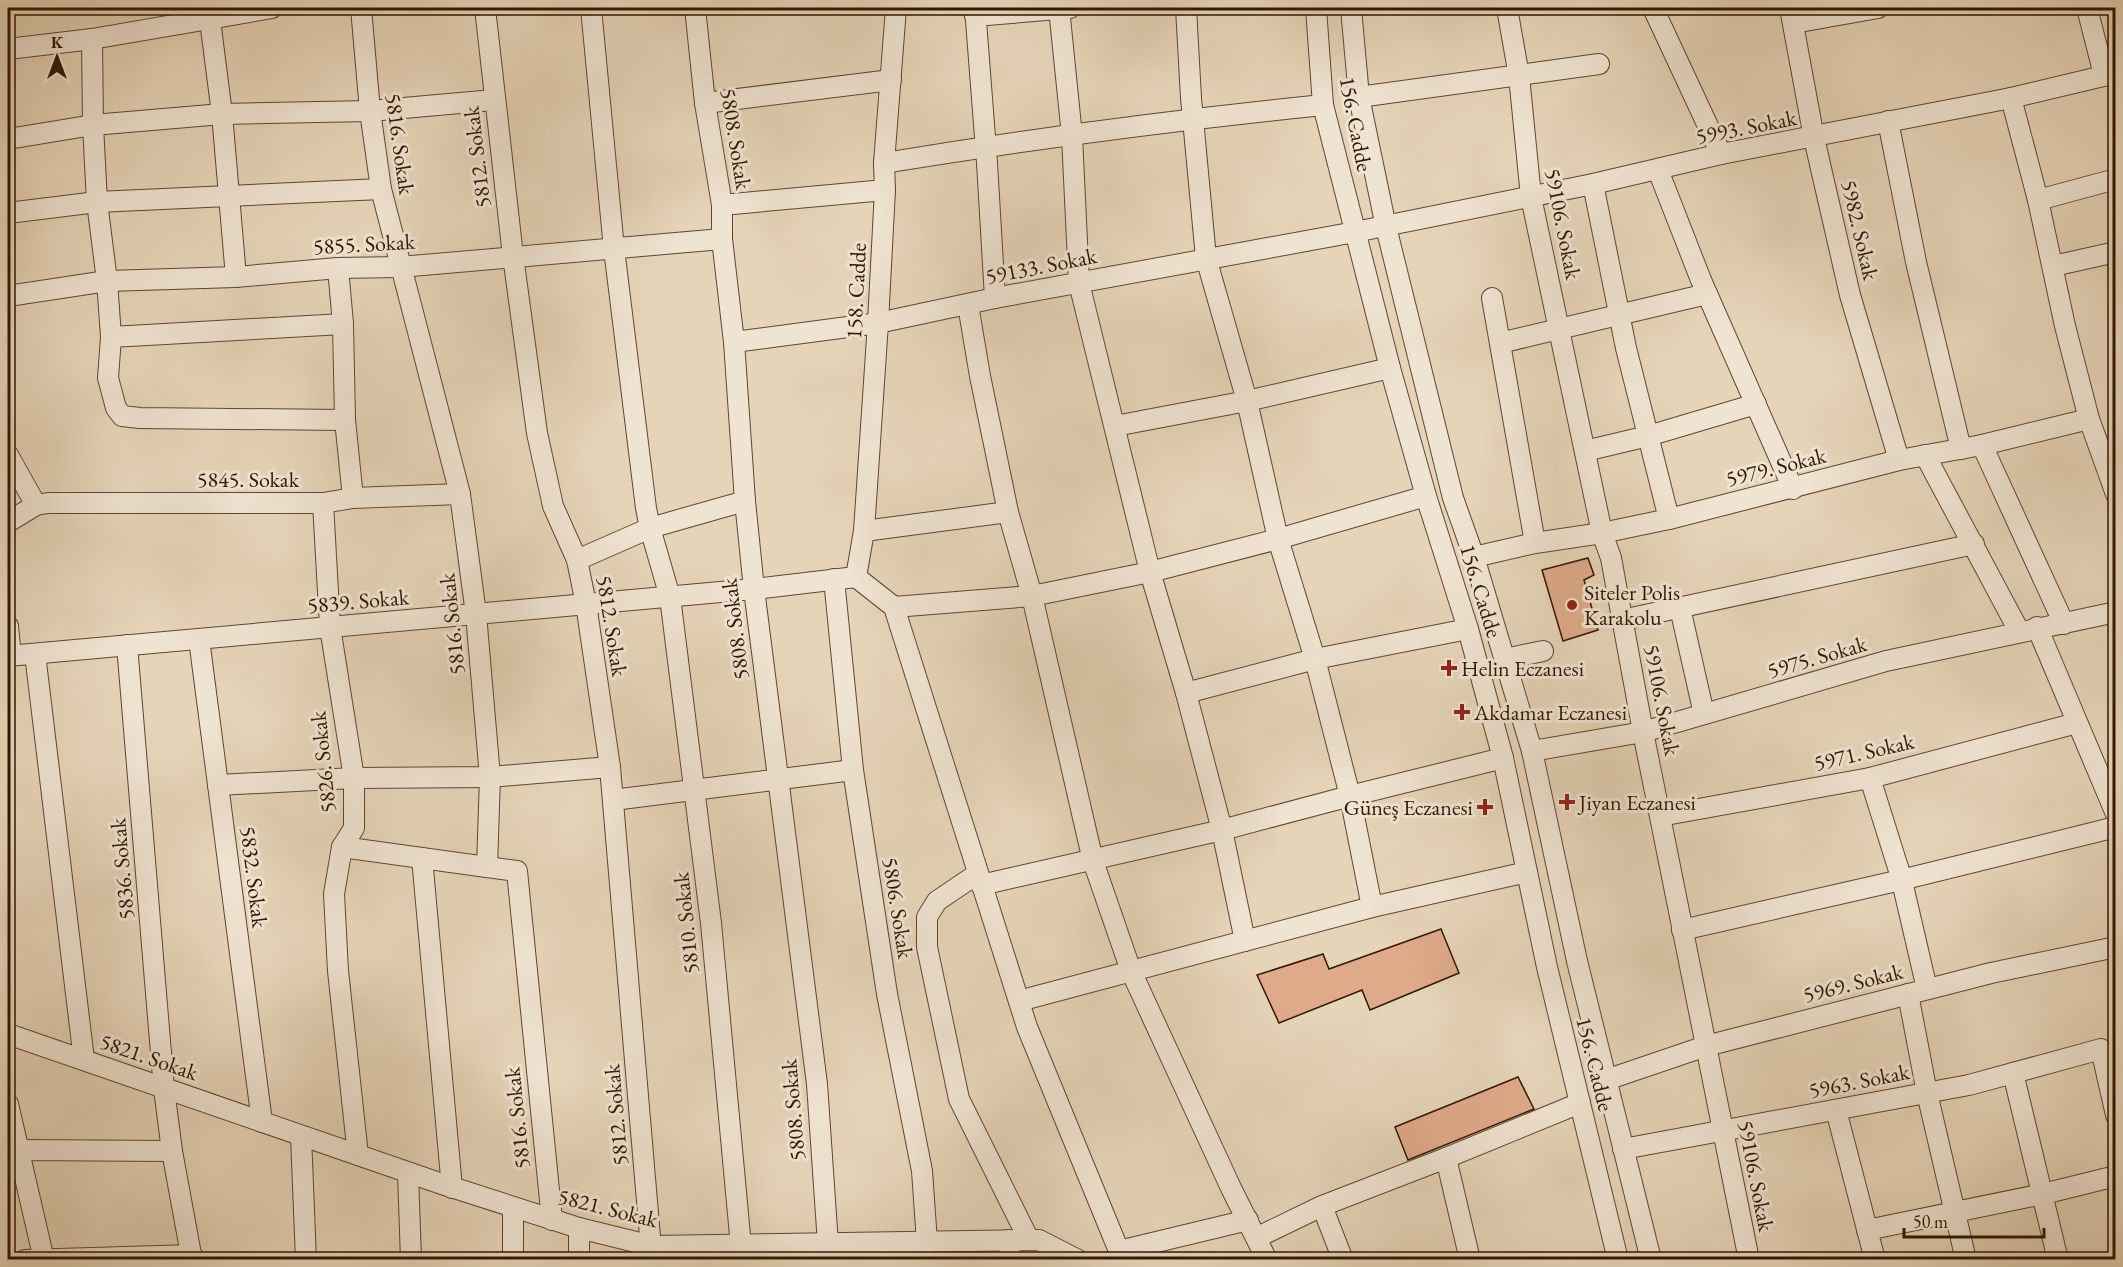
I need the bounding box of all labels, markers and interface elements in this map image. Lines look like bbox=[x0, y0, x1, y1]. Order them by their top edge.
north arrow bbox=[27, 27, 87, 87]
text: K bbox=[51, 32, 64, 53]
street label: 156. Cadde bbox=[1333, 74, 1380, 174]
street label: 5808. Sokak bbox=[714, 86, 758, 192]
street label: 5816. Sokak bbox=[379, 92, 422, 197]
street label: 5993. Sokak bbox=[1693, 103, 1799, 151]
street label: 5812. Sokak bbox=[456, 104, 498, 209]
street label: 59106. Sokak bbox=[1538, 166, 1588, 283]
street label: 5982. Sokak bbox=[1834, 177, 1886, 284]
street label: 5855. Sokak bbox=[312, 227, 416, 261]
street label: 59133. Sokak bbox=[983, 241, 1100, 291]
street label: 158. Cadde bbox=[839, 242, 873, 340]
street label: 5979. Sokak bbox=[1723, 440, 1830, 493]
street label: 5845. Sokak bbox=[197, 465, 300, 494]
street label: 156. Cadde bbox=[1453, 541, 1509, 642]
street label: 5816. Sokak bbox=[432, 571, 472, 676]
street label: 5812. Sokak bbox=[590, 573, 634, 679]
street label: 5808. Sokak bbox=[714, 576, 756, 681]
place label: Siteler Polis Karakolu bbox=[1584, 578, 1680, 632]
street label: 5839. Sokak bbox=[306, 582, 411, 620]
marker: Siteler Polis Karakolu bbox=[1565, 598, 1579, 612]
street label: 5975. Sokak bbox=[1764, 629, 1871, 685]
street label: 59106. Sokak bbox=[1637, 642, 1687, 759]
place label: Helin Eczanesi bbox=[1461, 654, 1584, 683]
marker: Helin Eczanesi bbox=[1442, 661, 1456, 675]
place label: Akdamar Eczanesi bbox=[1473, 698, 1627, 727]
marker: Akdamar Eczanesi bbox=[1455, 705, 1469, 719]
street label: 5826. Sokak bbox=[303, 709, 343, 814]
street label: 5971. Sokak bbox=[1811, 726, 1918, 778]
place label: Jiyan Eczanesi bbox=[1577, 788, 1696, 817]
place label: Güneş Eczanesi bbox=[1344, 793, 1473, 822]
marker: Jiyan Eczanesi bbox=[1560, 795, 1574, 809]
marker: Güneş Eczanesi bbox=[1478, 800, 1492, 814]
street label: 5836. Sokak bbox=[103, 816, 141, 921]
street label: 5832. Sokak bbox=[233, 825, 275, 930]
street label: 5806. Sokak bbox=[876, 855, 920, 961]
street label: 5810. Sokak bbox=[666, 870, 706, 975]
street label: 5969. Sokak bbox=[1800, 956, 1907, 1009]
street label: 156. Cadde bbox=[1569, 1014, 1621, 1115]
street label: 5821. Sokak bbox=[96, 1027, 203, 1088]
street label: 5808. Sokak bbox=[774, 1057, 812, 1162]
street label: 5963. Sokak bbox=[1806, 1057, 1912, 1105]
street label: 5812. Sokak bbox=[597, 1062, 635, 1167]
street label: 5816. Sokak bbox=[497, 1065, 537, 1170]
street label: 59106. Sokak bbox=[1731, 1118, 1781, 1235]
street label: 5821. Sokak bbox=[555, 1182, 662, 1235]
scale bar bbox=[1904, 1201, 2044, 1239]
text: 50 m bbox=[1913, 1210, 1948, 1233]

